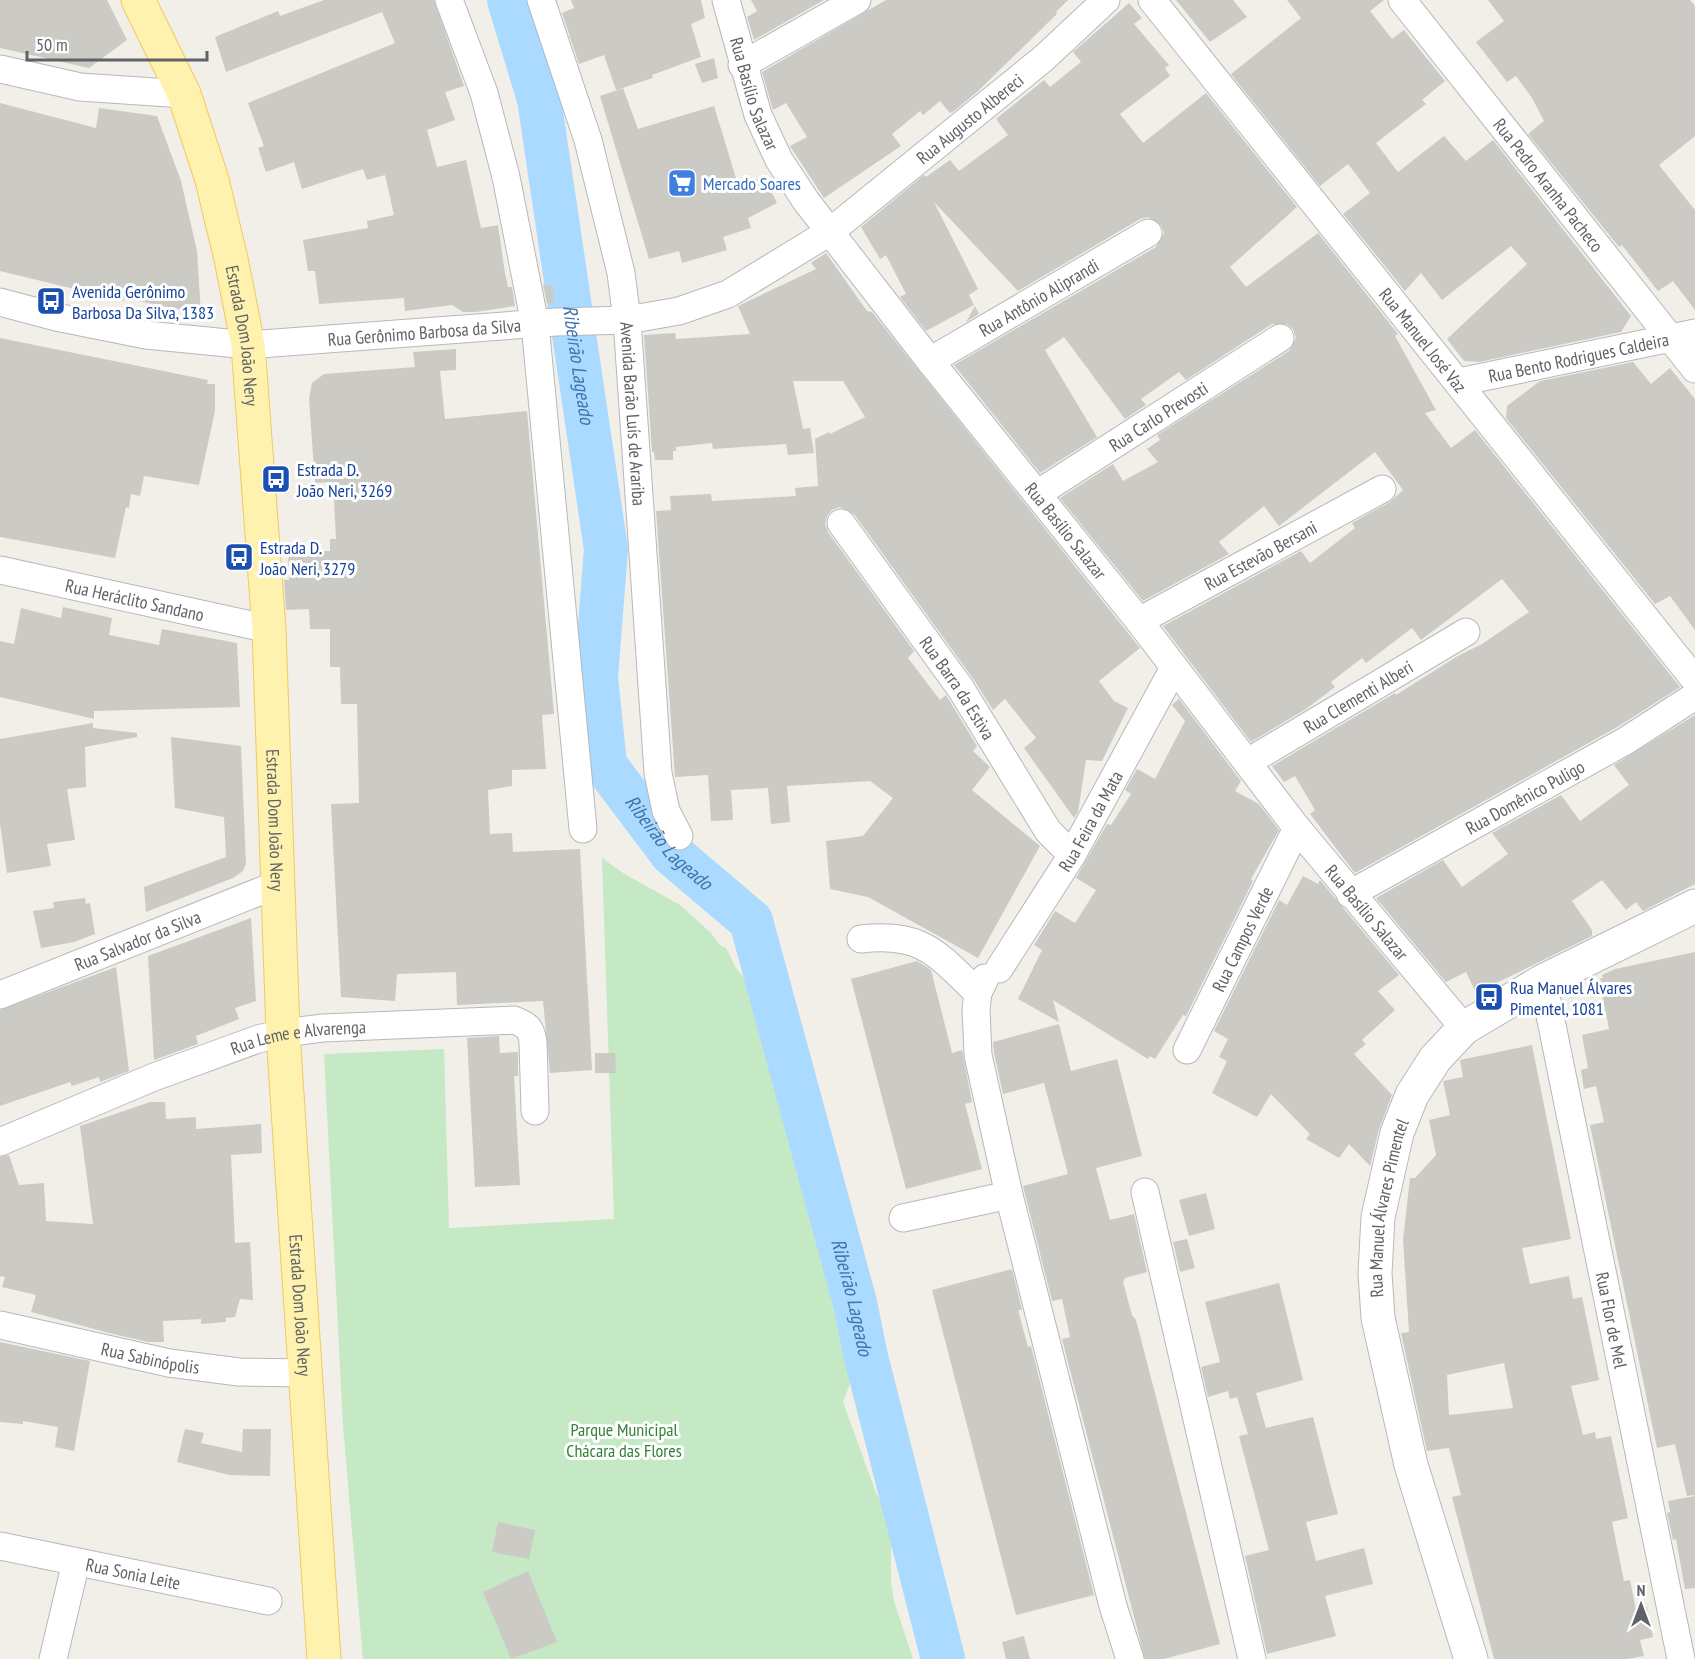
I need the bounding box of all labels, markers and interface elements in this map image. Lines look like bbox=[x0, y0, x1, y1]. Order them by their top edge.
scale bar bbox=[27, 24, 207, 62]
text: 50 m bbox=[36, 33, 68, 56]
street label: Rua Basílio Salazar bbox=[725, 35, 784, 154]
street label: Rua Augusto Albereci bbox=[911, 68, 1028, 169]
street label: Rua Pedro Aranha Pacheco bbox=[1489, 113, 1609, 256]
supermarket icon: Mercado Soares bbox=[666, 167, 698, 199]
place label: Mercado Soares bbox=[703, 172, 801, 195]
street label: Rua Antônio Aliprandi bbox=[975, 253, 1103, 341]
street label: Estrada Dom João Nery bbox=[221, 263, 264, 407]
place label: Avenida Gerônimo Barbosa Da Silva, 1383 bbox=[72, 280, 214, 324]
street label: Rua Manuel José Vaz bbox=[1375, 283, 1472, 397]
bus stop icon: Avenida Gerônimo Barbosa Da Silva, 1383 bbox=[35, 285, 67, 317]
water label: Ribeirão Lageado bbox=[557, 303, 600, 427]
street label: Rua Gerônimo Barbosa da Silva bbox=[327, 313, 522, 351]
street label: Avenida Barão Luís de Arariba bbox=[616, 321, 651, 506]
street label: Rua Bento Rodrigues Caldeira bbox=[1486, 327, 1671, 387]
street label: Rua Carlo Prevosti bbox=[1104, 376, 1212, 456]
place label: Estrada D. João Neri, 3269 bbox=[296, 458, 392, 502]
bus stop icon: Estrada D. João Neri, 3269 bbox=[260, 463, 292, 495]
street label: Rua Basílio Salazar bbox=[1020, 477, 1112, 584]
street label: Rua Estevão Bersani bbox=[1200, 515, 1321, 595]
place label: Estrada D. João Neri, 3279 bbox=[259, 536, 355, 580]
bus stop icon: Estrada D. João Neri, 3279 bbox=[223, 541, 255, 573]
street label: Rua Heráclito Sandano bbox=[63, 573, 206, 626]
street label: Rua Barra da Estiva bbox=[915, 631, 1001, 744]
street label: Rua Clementi Alberi bbox=[1299, 655, 1417, 738]
street label: Estrada Dom João Nery bbox=[262, 749, 290, 892]
street label: Rua Domênico Puligo bbox=[1461, 754, 1588, 839]
street label: Rua Feira da Mata bbox=[1053, 766, 1127, 876]
water label: Ribeirão Lageado bbox=[619, 790, 719, 897]
street label: Rua Basílio Salazar bbox=[1321, 859, 1414, 965]
street label: Rua Campos Verde bbox=[1206, 882, 1278, 995]
street label: Rua Salvador da Silva bbox=[71, 905, 204, 976]
place label: Rua Manuel Álvares Pimentel, 1081 bbox=[1510, 976, 1632, 1020]
bus stop icon: Rua Manuel Álvares Pimentel, 1081 bbox=[1473, 981, 1505, 1013]
street label: Rua Leme e Alvarenga bbox=[227, 1015, 366, 1060]
street label: Rua Manuel Álvares Pimentel bbox=[1363, 1114, 1413, 1298]
street label: Estrada Dom João Nery bbox=[285, 1234, 317, 1377]
water label: Ribeirão Lageado bbox=[825, 1236, 879, 1360]
street label: Rua Flor de Mel bbox=[1591, 1270, 1633, 1371]
street label: Rua Sabinópolis bbox=[99, 1337, 201, 1378]
park label: Parque Municipal Chácara das Flores bbox=[566, 1418, 682, 1462]
street label: Rua Sonia Leite bbox=[84, 1552, 183, 1594]
north arrow bbox=[1611, 1575, 1671, 1635]
text: N bbox=[1637, 1580, 1645, 1600]

